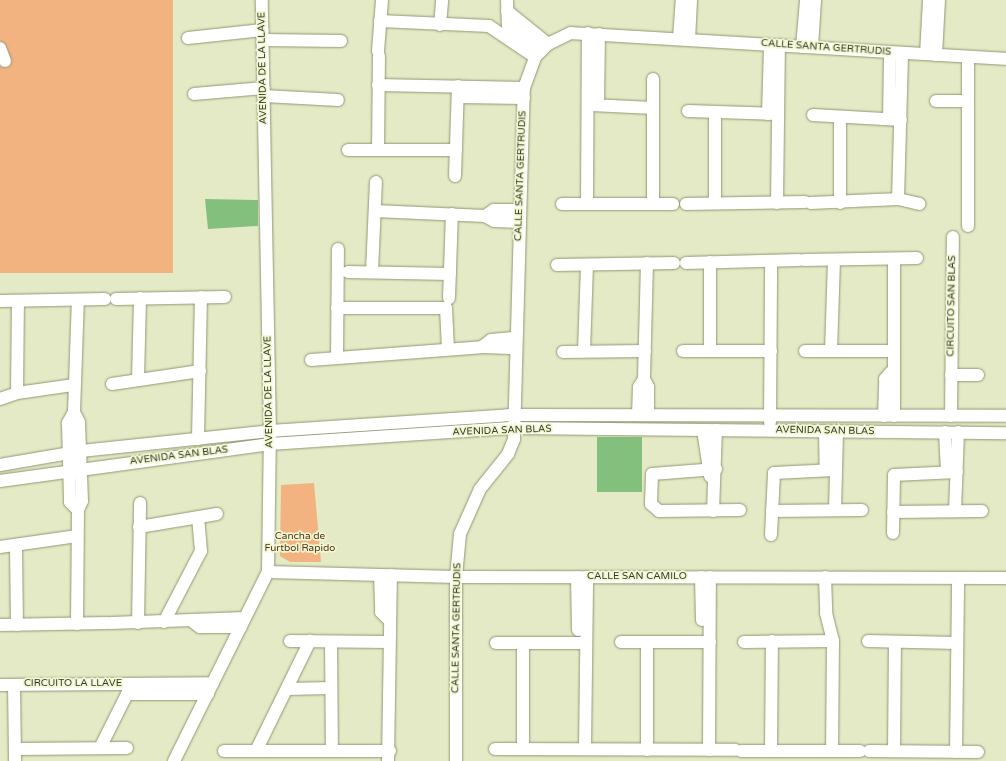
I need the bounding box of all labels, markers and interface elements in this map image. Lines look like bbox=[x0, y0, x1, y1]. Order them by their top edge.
street label: AVENIDA DE LA LLAVE bbox=[256, 12, 270, 124]
street label: CALLE SANTA GERTRUDIS bbox=[761, 37, 891, 59]
street label: CALLE SANTA GERTRUDIS bbox=[513, 111, 529, 241]
street label: CIRCUITO SAN BLAS bbox=[945, 255, 959, 357]
street label: AVENIDA DE LA LLAVE bbox=[262, 336, 276, 448]
street label: AVENIDA SAN BLAS bbox=[452, 423, 552, 439]
street label: AVENIDA SAN BLAS bbox=[775, 424, 875, 438]
street label: AVENIDA SAN BLAS bbox=[129, 444, 229, 468]
park label: Cancha de Furtbol Rapido bbox=[265, 530, 335, 554]
street label: CALLE SANTA GERTRUDIS bbox=[450, 563, 464, 693]
street label: CALLE SAN CAMILO bbox=[587, 571, 687, 583]
street label: CIRCUITO LA LLAVE bbox=[24, 678, 122, 690]

